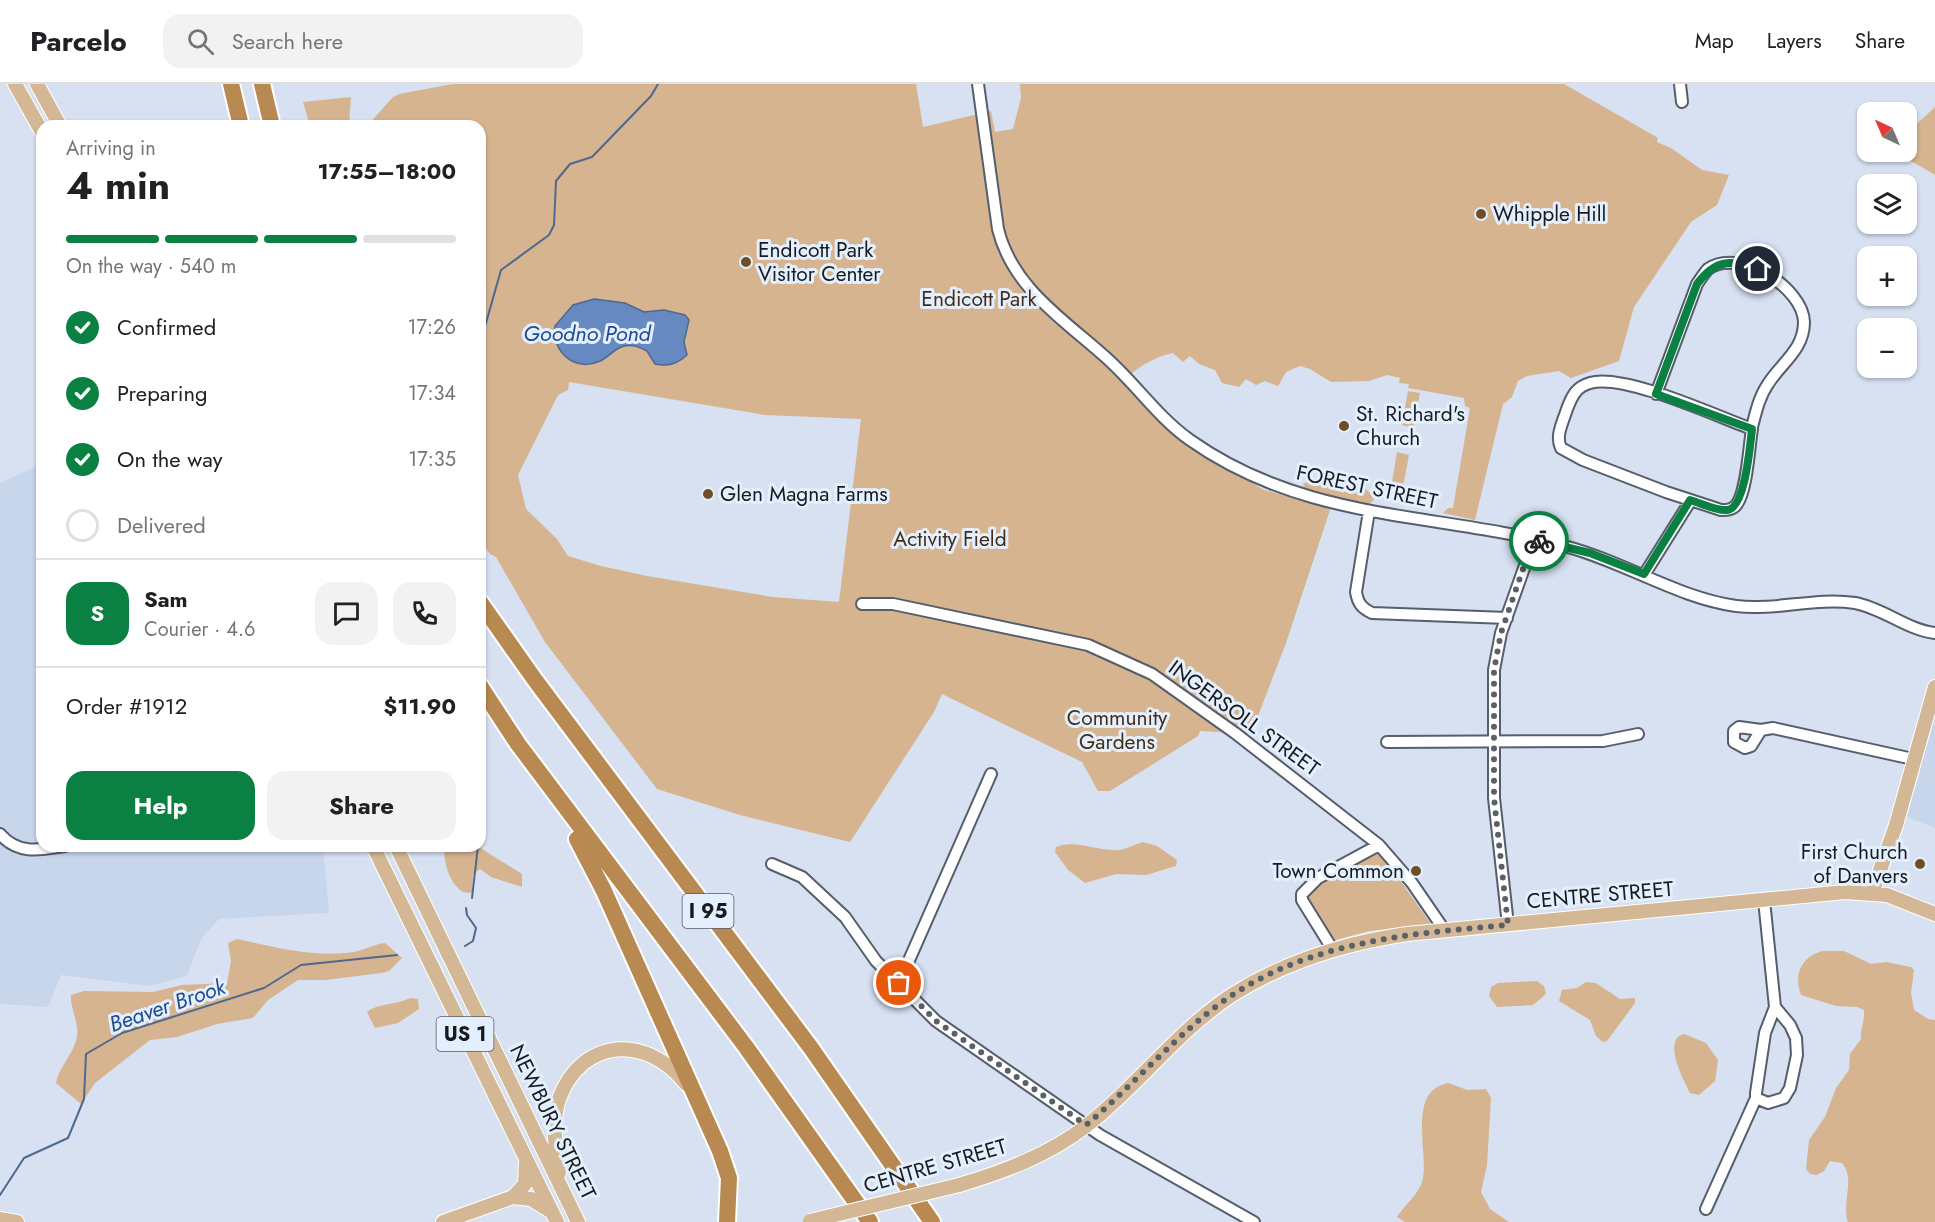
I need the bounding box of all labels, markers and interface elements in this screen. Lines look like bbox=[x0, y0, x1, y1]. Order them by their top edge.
search box bbox=[163, 14, 583, 68]
text: Parcelo bbox=[30, 21, 127, 62]
icon: search bbox=[184, 25, 217, 58]
text: Search here bbox=[232, 25, 343, 57]
text: Map bbox=[1695, 26, 1734, 56]
text: Layers bbox=[1767, 26, 1822, 56]
text: Share bbox=[1855, 26, 1905, 56]
north arrow bbox=[1857, 102, 1917, 162]
map controls bbox=[1857, 102, 1917, 378]
text: Arriving in bbox=[66, 134, 156, 163]
text: 17:55–18:00 bbox=[318, 155, 456, 187]
text: 4 min bbox=[66, 157, 170, 214]
button: layers bbox=[1857, 174, 1917, 234]
place label: Whipple Hill bbox=[1493, 199, 1606, 229]
marker: Whipple Hill bbox=[1474, 207, 1488, 221]
place label: Endicott Park Visitor Center bbox=[758, 235, 881, 289]
pin bbox=[1732, 243, 1783, 294]
button: + bbox=[1857, 246, 1917, 306]
text: On the way · 540 m bbox=[66, 252, 236, 281]
icon: home bbox=[1741, 252, 1774, 285]
marker: Endicott Park Visitor Center bbox=[739, 255, 753, 269]
park label: Endicott Park bbox=[921, 284, 1037, 314]
icon: check bbox=[66, 311, 99, 344]
text: Confirmed bbox=[117, 311, 216, 343]
text: 17:26 bbox=[408, 313, 456, 342]
water label: Goodno Pond bbox=[523, 317, 653, 349]
button: − bbox=[1857, 318, 1917, 378]
icon: check bbox=[66, 377, 99, 410]
text: Preparing bbox=[117, 377, 208, 409]
text: 17:34 bbox=[408, 379, 456, 408]
place label: St. Richard's Church bbox=[1356, 399, 1465, 453]
marker: St. Richard's Church bbox=[1337, 419, 1351, 433]
icon: check bbox=[66, 443, 99, 476]
text: On the way bbox=[117, 443, 222, 475]
text: 17:35 bbox=[408, 445, 456, 474]
street label: FOREST STREET bbox=[1294, 457, 1441, 517]
place label: Glen Magna Farms bbox=[720, 479, 888, 509]
marker: Glen Magna Farms bbox=[701, 487, 715, 501]
text: Delivered bbox=[117, 509, 206, 541]
courier bbox=[1509, 511, 1569, 571]
park label: Activity Field bbox=[893, 524, 1007, 554]
icon: bike bbox=[1523, 525, 1556, 558]
button: chat bbox=[315, 582, 378, 645]
button: phone bbox=[393, 582, 456, 645]
text: Sam bbox=[144, 583, 188, 615]
text: S bbox=[91, 597, 104, 629]
text: Courier · 4.6 bbox=[144, 615, 256, 644]
street label: INGERSOLL STREET bbox=[1162, 653, 1326, 783]
text: Order #1912 bbox=[66, 690, 187, 722]
text: $11.90 bbox=[384, 690, 456, 722]
park label: Community Gardens bbox=[1067, 703, 1168, 757]
button: Help bbox=[66, 771, 255, 840]
button: Share bbox=[267, 771, 456, 840]
place label: First Church of Danvers bbox=[1801, 837, 1908, 891]
place label: Town Common bbox=[1272, 856, 1404, 886]
marker: First Church of Danvers bbox=[1913, 857, 1927, 871]
marker: Town Common bbox=[1409, 864, 1423, 878]
street label: CENTRE STREET bbox=[1525, 874, 1675, 916]
road number: I 95 bbox=[682, 894, 734, 928]
pin bbox=[873, 957, 924, 1008]
icon: bag bbox=[882, 966, 915, 999]
water label: Beaver Brook bbox=[105, 970, 231, 1040]
road number: US 1 bbox=[436, 1017, 494, 1051]
street label: NEWBURY STREET bbox=[502, 1039, 604, 1205]
street label: CENTRE STREET bbox=[860, 1131, 1010, 1201]

